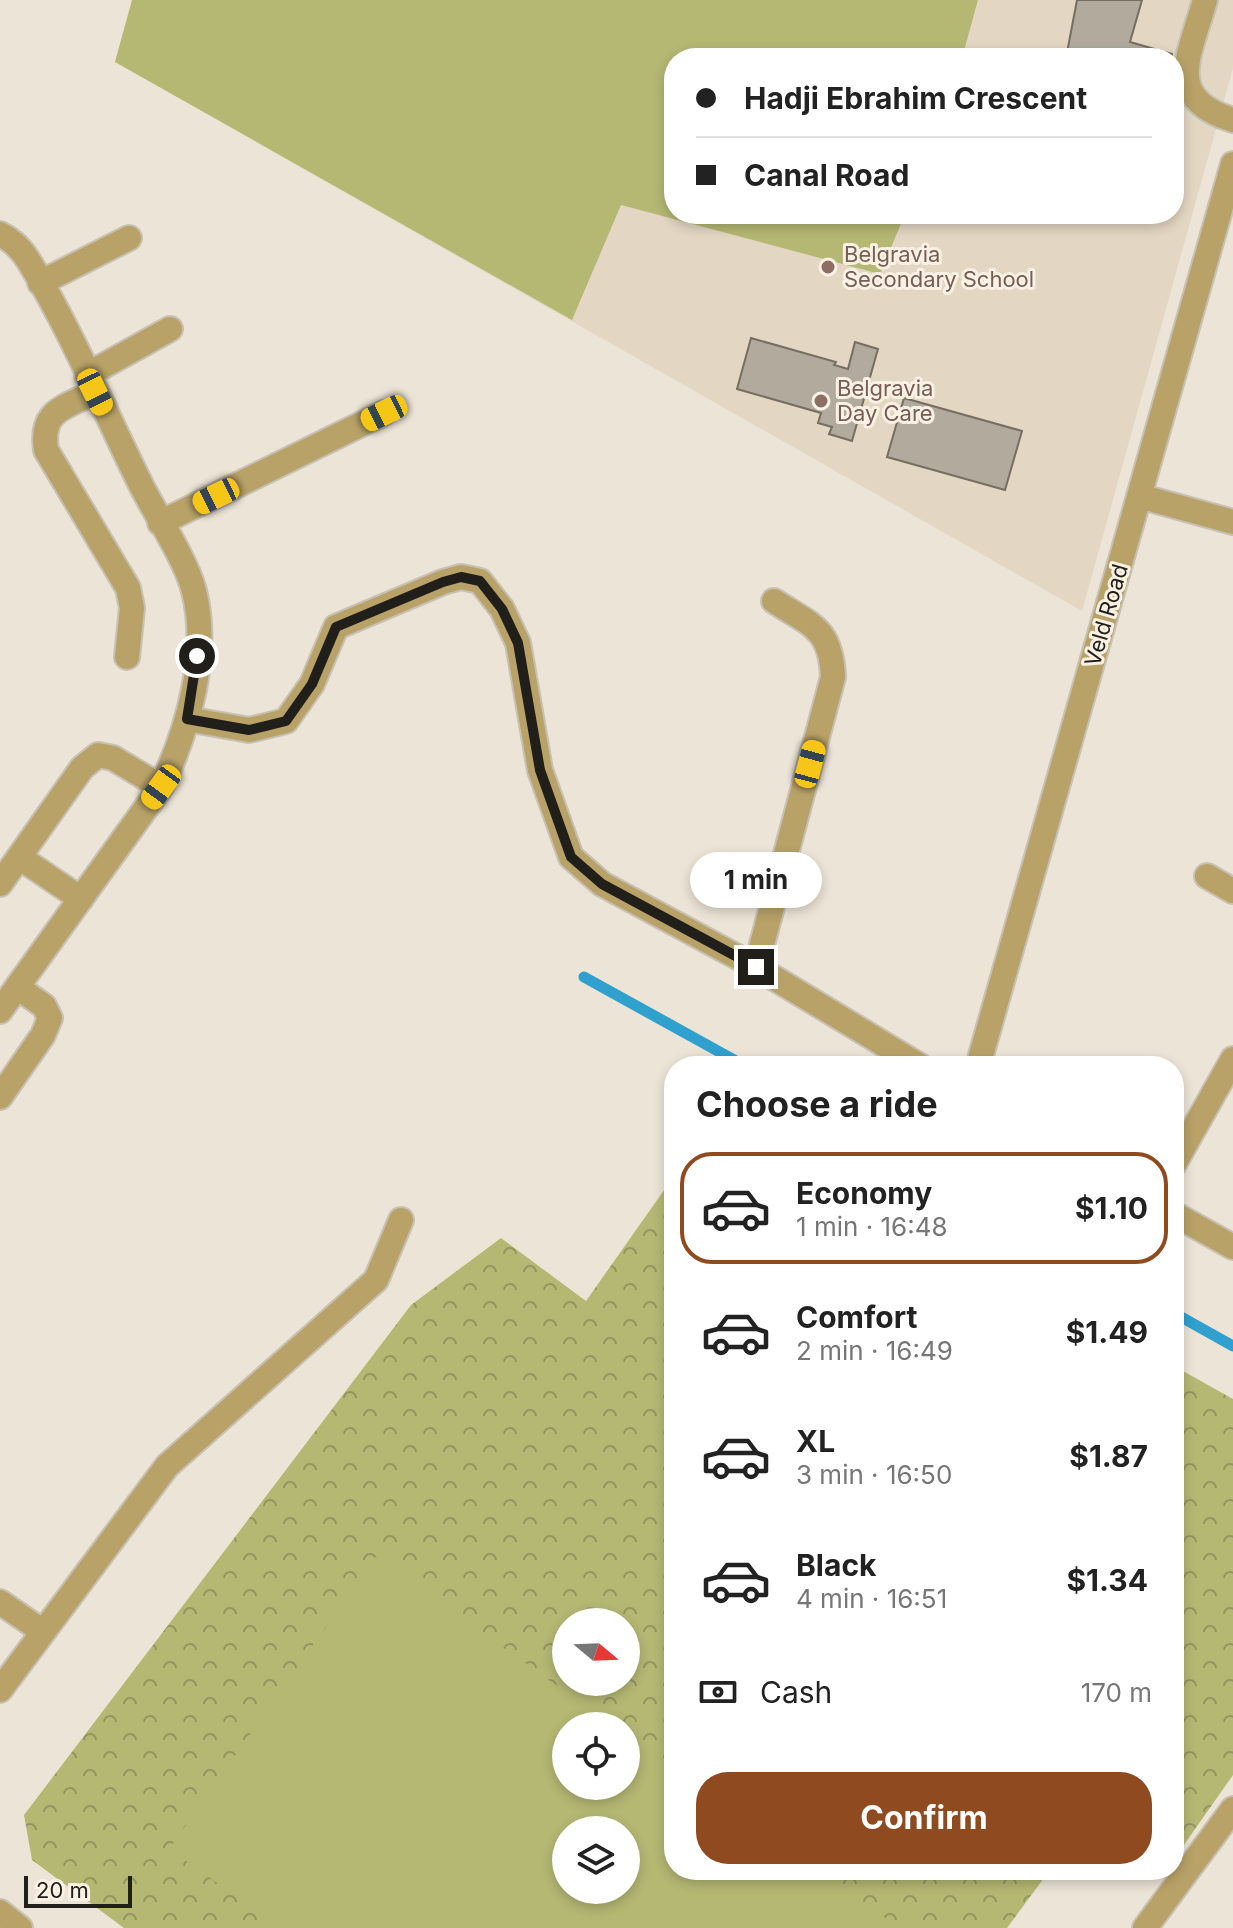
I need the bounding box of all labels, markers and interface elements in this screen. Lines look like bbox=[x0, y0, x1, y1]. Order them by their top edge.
text: Hadji Ebrahim Crescent bbox=[744, 80, 1087, 116]
text: Canal Road bbox=[744, 157, 909, 193]
place label: Belgravia Secondary School bbox=[844, 241, 1034, 292]
marker: Belgravia Secondary School bbox=[819, 258, 837, 276]
car bbox=[74, 365, 116, 419]
place label: Belgravia Day Care bbox=[837, 375, 933, 426]
car bbox=[357, 392, 411, 434]
marker: Belgravia Day Care bbox=[812, 392, 830, 410]
car bbox=[189, 475, 243, 517]
street label: Veld Road bbox=[1079, 561, 1133, 669]
route start bbox=[179, 638, 215, 674]
car bbox=[792, 738, 828, 790]
car bbox=[137, 761, 185, 813]
callout: 1 min bbox=[690, 851, 822, 907]
text: 1 min bbox=[724, 864, 788, 895]
route end bbox=[738, 949, 774, 985]
text: Choose a ride bbox=[696, 1082, 938, 1126]
icon: car bbox=[700, 1172, 772, 1244]
text: Economy bbox=[796, 1175, 932, 1211]
text: $1.10 bbox=[1075, 1190, 1148, 1226]
text: 1 min · 16:48 bbox=[796, 1211, 948, 1242]
icon: car bbox=[700, 1296, 772, 1368]
text: Comfort bbox=[796, 1299, 917, 1335]
text: $1.49 bbox=[1066, 1314, 1148, 1350]
text: 2 min · 16:49 bbox=[796, 1335, 953, 1366]
icon: car bbox=[700, 1420, 772, 1492]
text: XL bbox=[796, 1423, 835, 1459]
text: $1.87 bbox=[1069, 1438, 1148, 1474]
text: 3 min · 16:50 bbox=[796, 1459, 952, 1490]
icon: car bbox=[700, 1544, 772, 1616]
text: Black bbox=[796, 1547, 876, 1583]
text: $1.34 bbox=[1066, 1562, 1148, 1598]
text: 4 min · 16:51 bbox=[796, 1583, 947, 1614]
north arrow bbox=[552, 1608, 640, 1696]
map controls bbox=[552, 1608, 640, 1904]
icon: cash bbox=[696, 1670, 740, 1714]
text: Cash bbox=[760, 1674, 832, 1710]
text: 170 m bbox=[1081, 1677, 1152, 1708]
button: locate bbox=[552, 1712, 640, 1800]
button: Confirm bbox=[696, 1772, 1152, 1864]
button: layers bbox=[552, 1816, 640, 1904]
scale bar bbox=[24, 1872, 132, 1908]
text: 20 m bbox=[36, 1877, 89, 1903]

